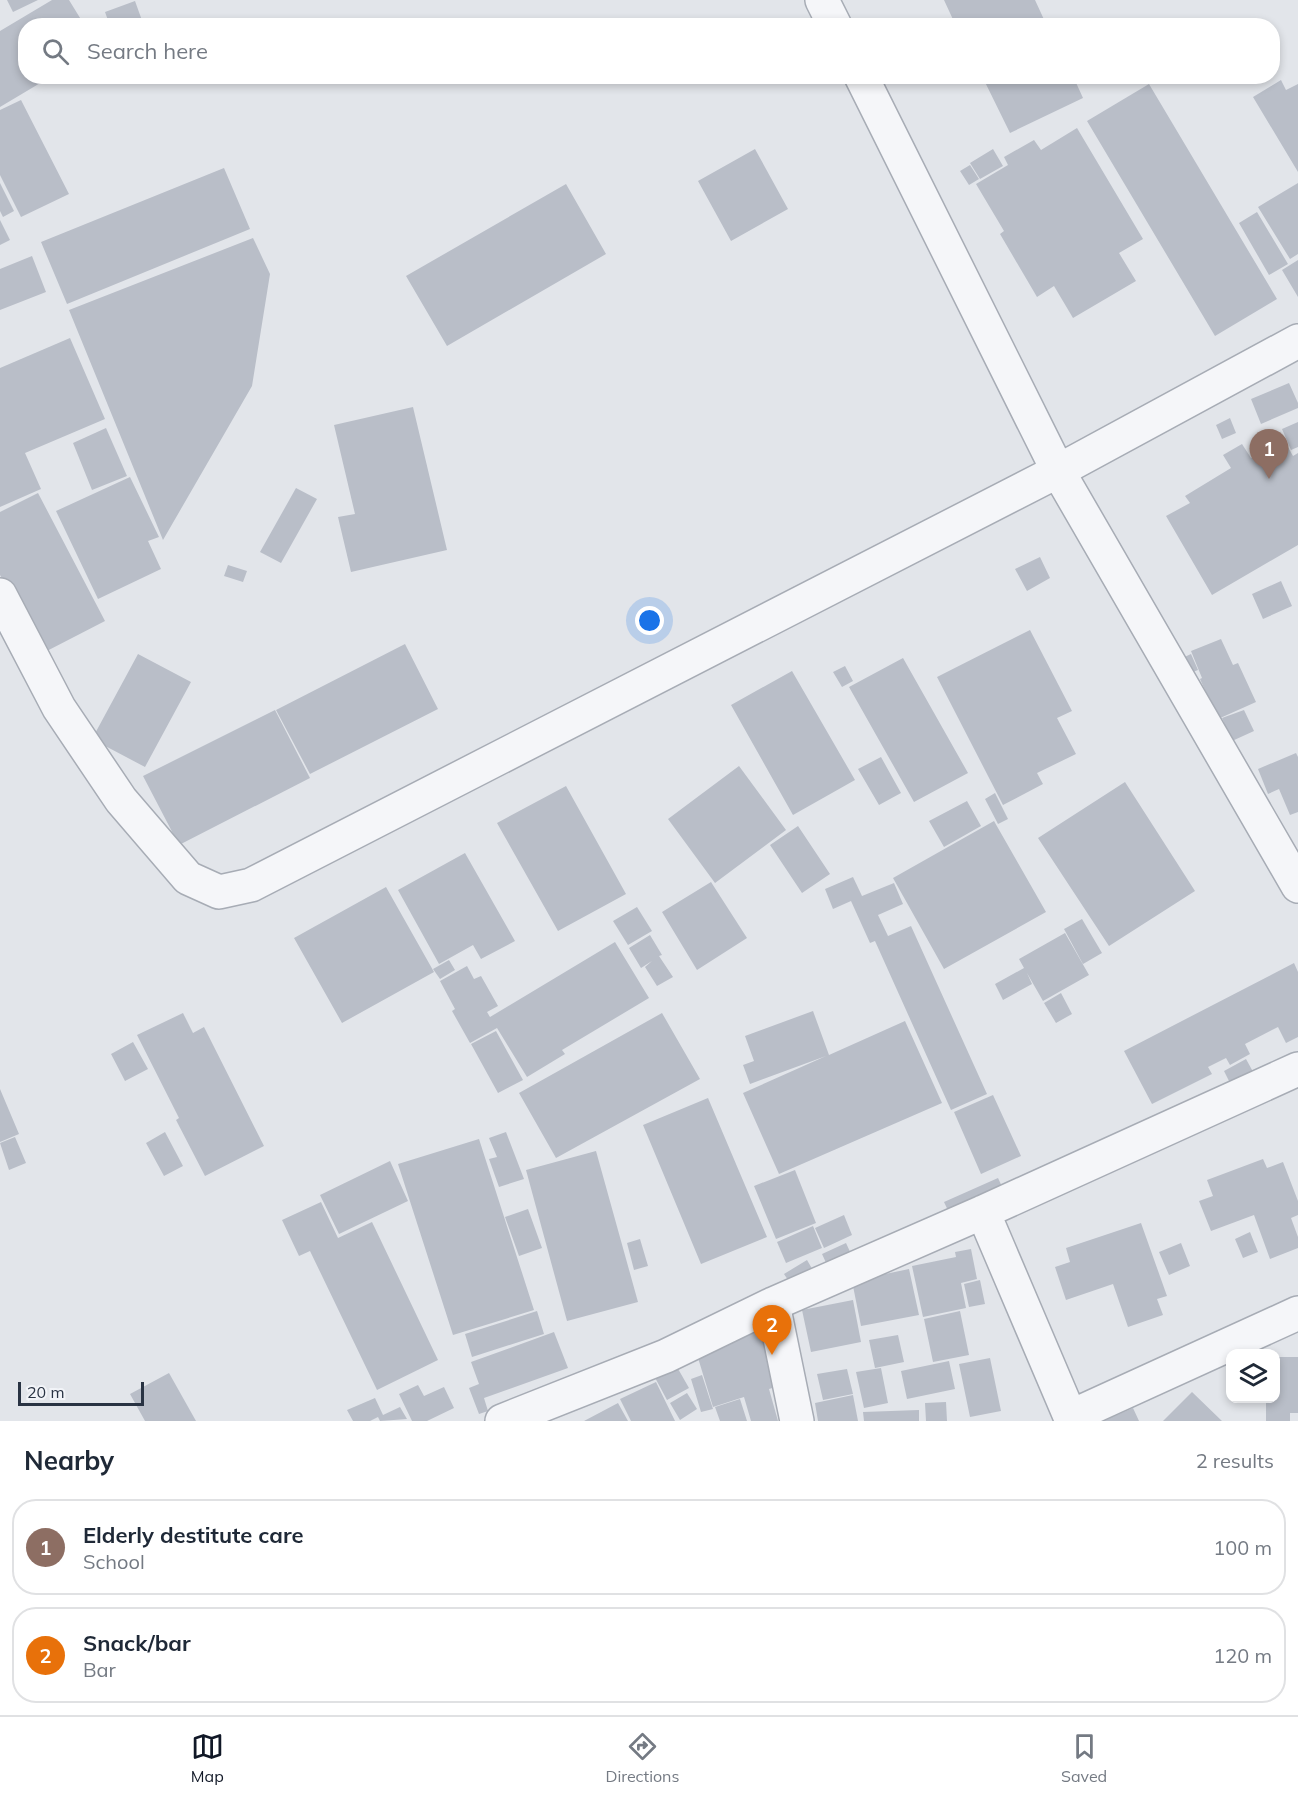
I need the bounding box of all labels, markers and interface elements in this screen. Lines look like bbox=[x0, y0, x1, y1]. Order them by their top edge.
search box bbox=[18, 18, 1280, 84]
icon: search bbox=[39, 35, 72, 68]
text: Search here bbox=[87, 37, 208, 65]
pin: 1 bbox=[1250, 430, 1288, 479]
your location bbox=[635, 606, 664, 635]
pin: 2 bbox=[752, 1306, 792, 1355]
map controls bbox=[1226, 1349, 1280, 1403]
button: layers bbox=[1226, 1349, 1280, 1403]
scale bar bbox=[18, 1379, 144, 1406]
text: 20 m bbox=[27, 1382, 64, 1402]
text: Nearby bbox=[24, 1444, 114, 1477]
text: 2 results bbox=[1196, 1448, 1274, 1473]
text: Elderly destitute care bbox=[83, 1521, 304, 1549]
text: 1 bbox=[40, 1535, 52, 1560]
text: 100 m bbox=[1213, 1535, 1272, 1560]
text: School bbox=[83, 1549, 145, 1574]
text: Snack/bar bbox=[83, 1629, 191, 1657]
text: 2 bbox=[40, 1643, 52, 1668]
text: 120 m bbox=[1213, 1643, 1272, 1668]
text: Bar bbox=[83, 1657, 116, 1682]
tab: Map bbox=[191, 1730, 224, 1786]
tab: Directions bbox=[605, 1730, 679, 1786]
tab: Saved bbox=[1061, 1730, 1107, 1786]

